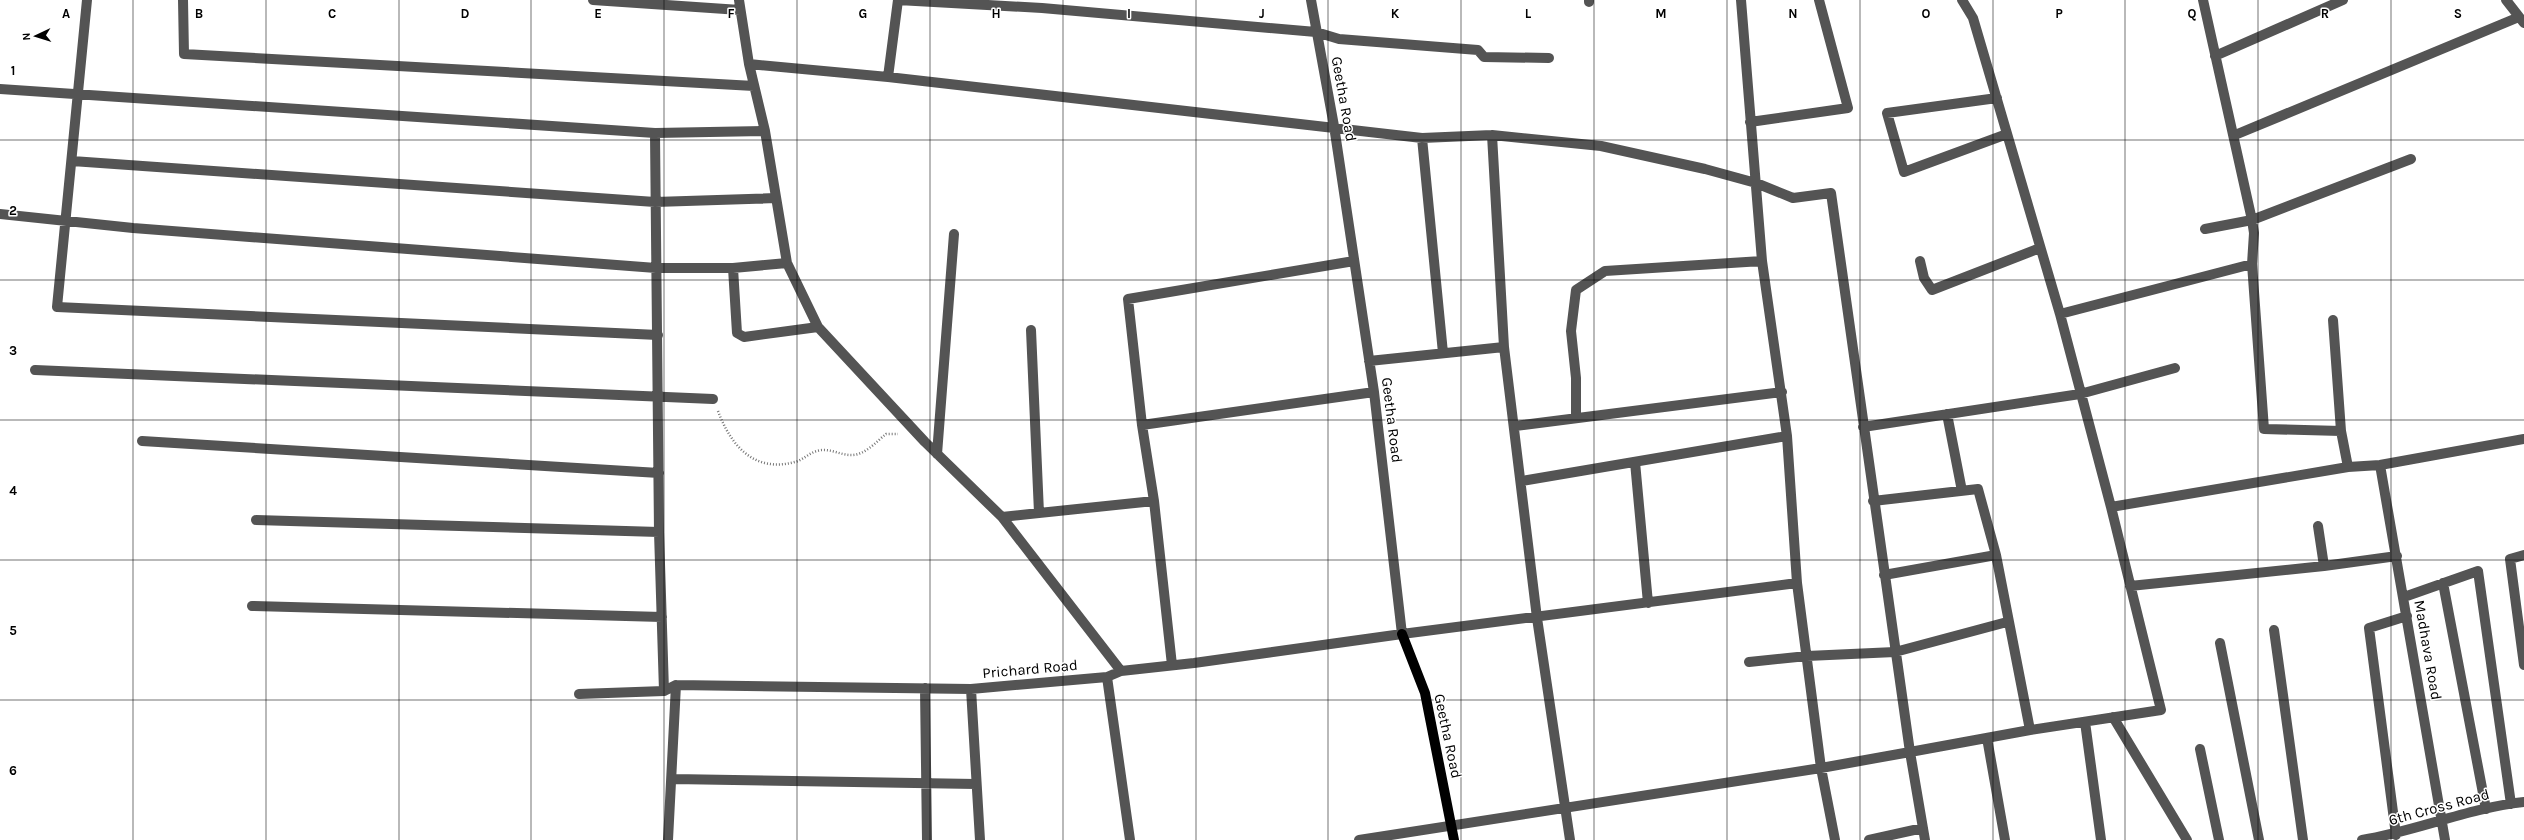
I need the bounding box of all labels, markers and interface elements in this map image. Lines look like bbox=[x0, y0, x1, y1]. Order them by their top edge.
text: A bbox=[62, 6, 70, 21]
text: B bbox=[195, 6, 203, 21]
text: C bbox=[328, 6, 336, 21]
text: D bbox=[461, 6, 470, 21]
text: E bbox=[594, 6, 602, 21]
text: F bbox=[727, 6, 735, 21]
text: G bbox=[859, 6, 867, 21]
text: H bbox=[991, 6, 1001, 21]
text: I bbox=[1127, 6, 1131, 21]
text: J bbox=[1259, 6, 1265, 21]
text: K bbox=[1391, 6, 1400, 21]
text: L bbox=[1525, 6, 1532, 21]
text: M bbox=[1655, 6, 1667, 21]
text: N bbox=[1788, 6, 1798, 21]
text: O bbox=[1922, 6, 1931, 21]
text: P bbox=[2055, 6, 2063, 21]
text: Q bbox=[2188, 6, 2197, 21]
text: R bbox=[2321, 6, 2329, 21]
text: S bbox=[2454, 6, 2462, 21]
north arrow bbox=[16, 16, 56, 56]
text: N bbox=[20, 32, 33, 41]
street label: Geetha Road bbox=[1328, 55, 1360, 143]
text: 1 bbox=[11, 63, 15, 78]
text: 2 bbox=[9, 203, 17, 218]
text: 3 bbox=[9, 343, 17, 358]
street label: Geetha Road bbox=[1378, 376, 1406, 464]
text: 4 bbox=[9, 483, 17, 498]
street label: Madhava Road bbox=[2410, 599, 2446, 701]
text: 5 bbox=[9, 623, 17, 638]
street label: Prichard Road bbox=[982, 656, 1078, 682]
street label: Geetha Road bbox=[1430, 692, 1466, 780]
text: 6 bbox=[9, 763, 17, 778]
street label: 6th Cross Road bbox=[2387, 785, 2491, 829]

